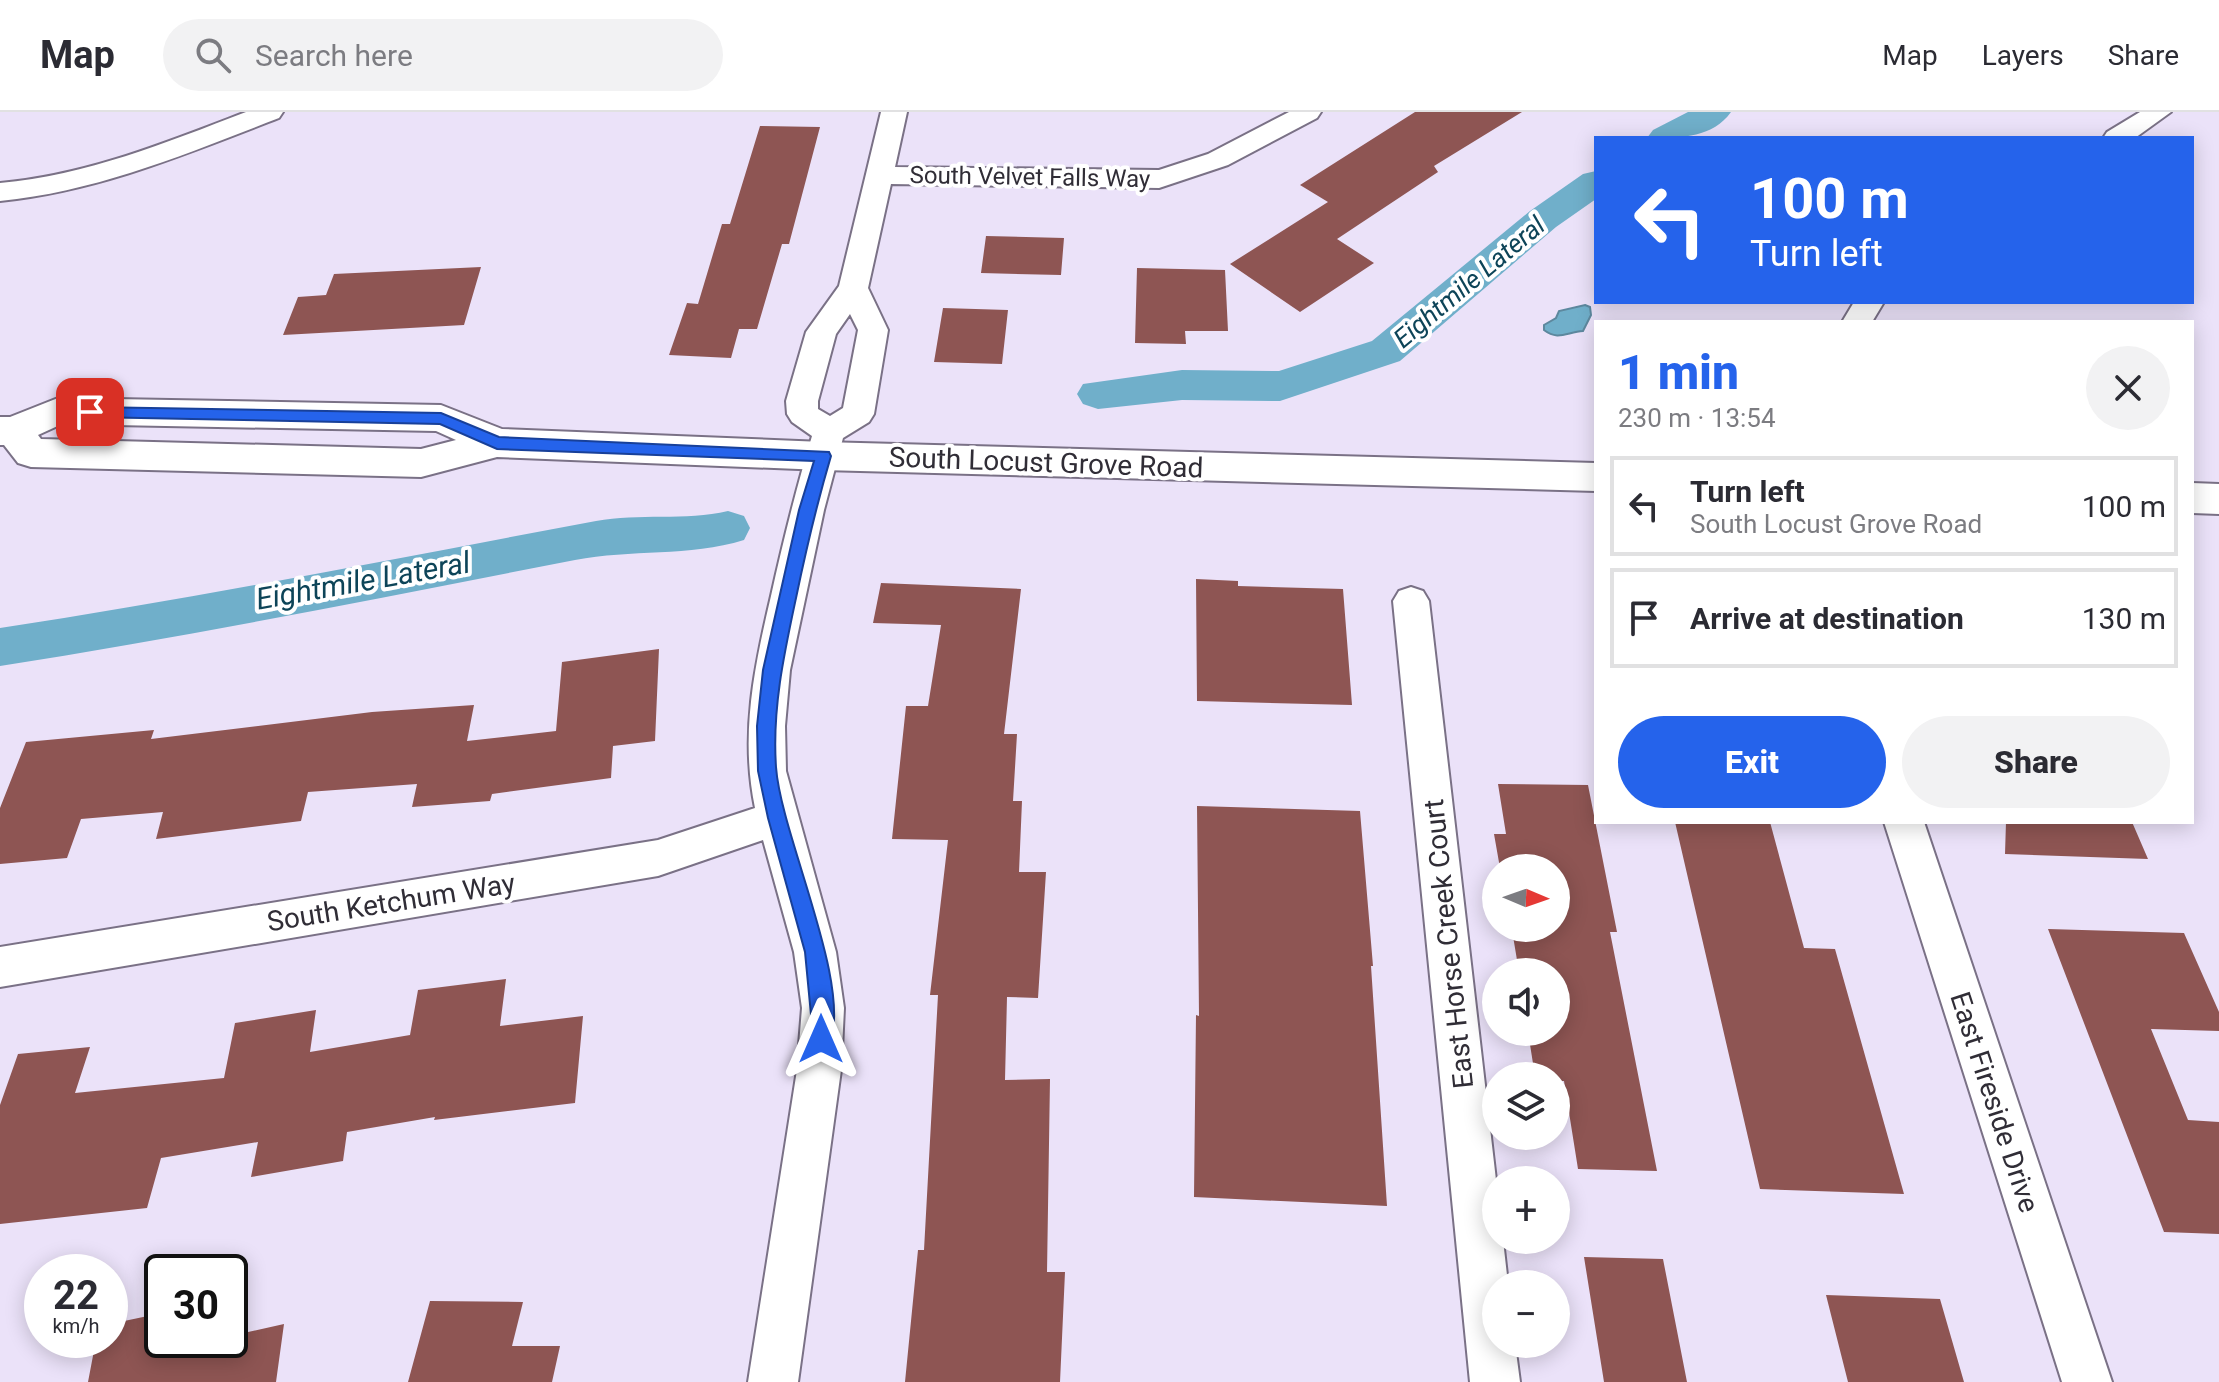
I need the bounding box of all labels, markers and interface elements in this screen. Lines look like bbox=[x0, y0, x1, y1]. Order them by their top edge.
search box bbox=[163, 19, 723, 91]
text: Map bbox=[40, 33, 115, 77]
icon: search bbox=[191, 33, 235, 77]
text: Search here bbox=[255, 38, 413, 73]
text: Map bbox=[1882, 39, 1938, 72]
text: Layers bbox=[1982, 39, 2064, 72]
text: Share bbox=[2108, 39, 2179, 72]
street label: South Velvet Falls Way bbox=[909, 161, 1151, 193]
text: 100 m bbox=[1750, 166, 1909, 232]
icon: left bbox=[1618, 168, 1722, 272]
water label: Eightmile Lateral bbox=[1387, 210, 1551, 354]
text: Turn left bbox=[1750, 233, 1883, 275]
text: 1 min bbox=[1618, 344, 1739, 401]
button: close bbox=[2086, 346, 2170, 430]
pin bbox=[56, 378, 124, 446]
icon: arrive bbox=[68, 390, 112, 434]
text: 230 m · 13:54 bbox=[1618, 403, 1776, 433]
street label: South Locust Grove Road bbox=[888, 441, 1204, 484]
text: Turn left bbox=[1690, 474, 1805, 509]
icon: left bbox=[1622, 484, 1666, 528]
text: 100 m bbox=[2082, 489, 2166, 524]
text: South Locust Grove Road bbox=[1690, 509, 1982, 539]
water label: Eightmile Lateral bbox=[253, 544, 474, 617]
icon: arrive bbox=[1622, 596, 1666, 640]
text: Arrive at destination bbox=[1690, 601, 1964, 636]
text: 130 m bbox=[2082, 601, 2166, 636]
button: Exit bbox=[1618, 716, 1886, 808]
button: Share bbox=[1902, 716, 2170, 808]
street label: East Horse Creek Court bbox=[1417, 798, 1480, 1090]
north arrow bbox=[1482, 854, 1570, 942]
map controls bbox=[1482, 854, 1570, 1358]
street label: South Ketchum Way bbox=[265, 867, 517, 938]
button: sound bbox=[1482, 958, 1570, 1046]
street label: East Fireside Drive bbox=[1943, 988, 2046, 1217]
position arrow bbox=[779, 997, 863, 1081]
button: layers bbox=[1482, 1062, 1570, 1150]
button: + bbox=[1482, 1166, 1570, 1254]
speed limit sign: 30 bbox=[144, 1254, 248, 1358]
button: − bbox=[1482, 1270, 1570, 1358]
text: 22 bbox=[53, 1272, 99, 1319]
text: km/h bbox=[53, 1314, 99, 1338]

